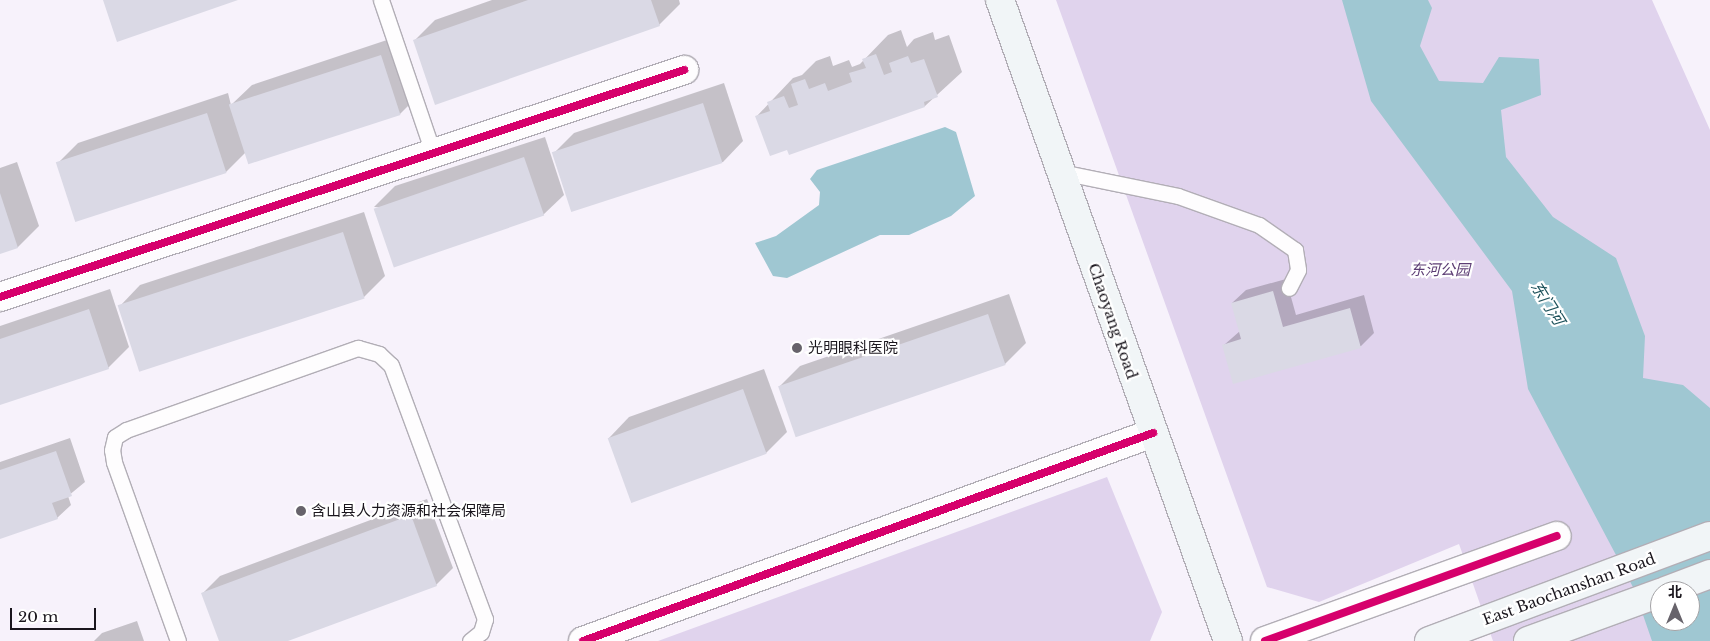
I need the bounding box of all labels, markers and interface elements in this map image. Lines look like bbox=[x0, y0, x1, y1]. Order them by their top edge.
street label: Chaoyang Road bbox=[1085, 261, 1141, 381]
park label: 东河公园 bbox=[1410, 261, 1470, 279]
water label: 东门河 bbox=[1527, 278, 1569, 328]
place label: 光明眼科医院 bbox=[808, 339, 898, 357]
marker: 光明眼科医院 bbox=[790, 341, 804, 355]
place label: 含山县人力资源和社会保障局 bbox=[311, 502, 506, 520]
marker: 含山县人力资源和社会保障局 bbox=[295, 505, 307, 517]
street label: East Baochanshan Road bbox=[1480, 549, 1658, 629]
north arrow bbox=[1650, 581, 1700, 631]
text: 北 bbox=[1668, 583, 1682, 601]
scale bar bbox=[12, 598, 99, 630]
text: 20 m bbox=[18, 607, 58, 626]

